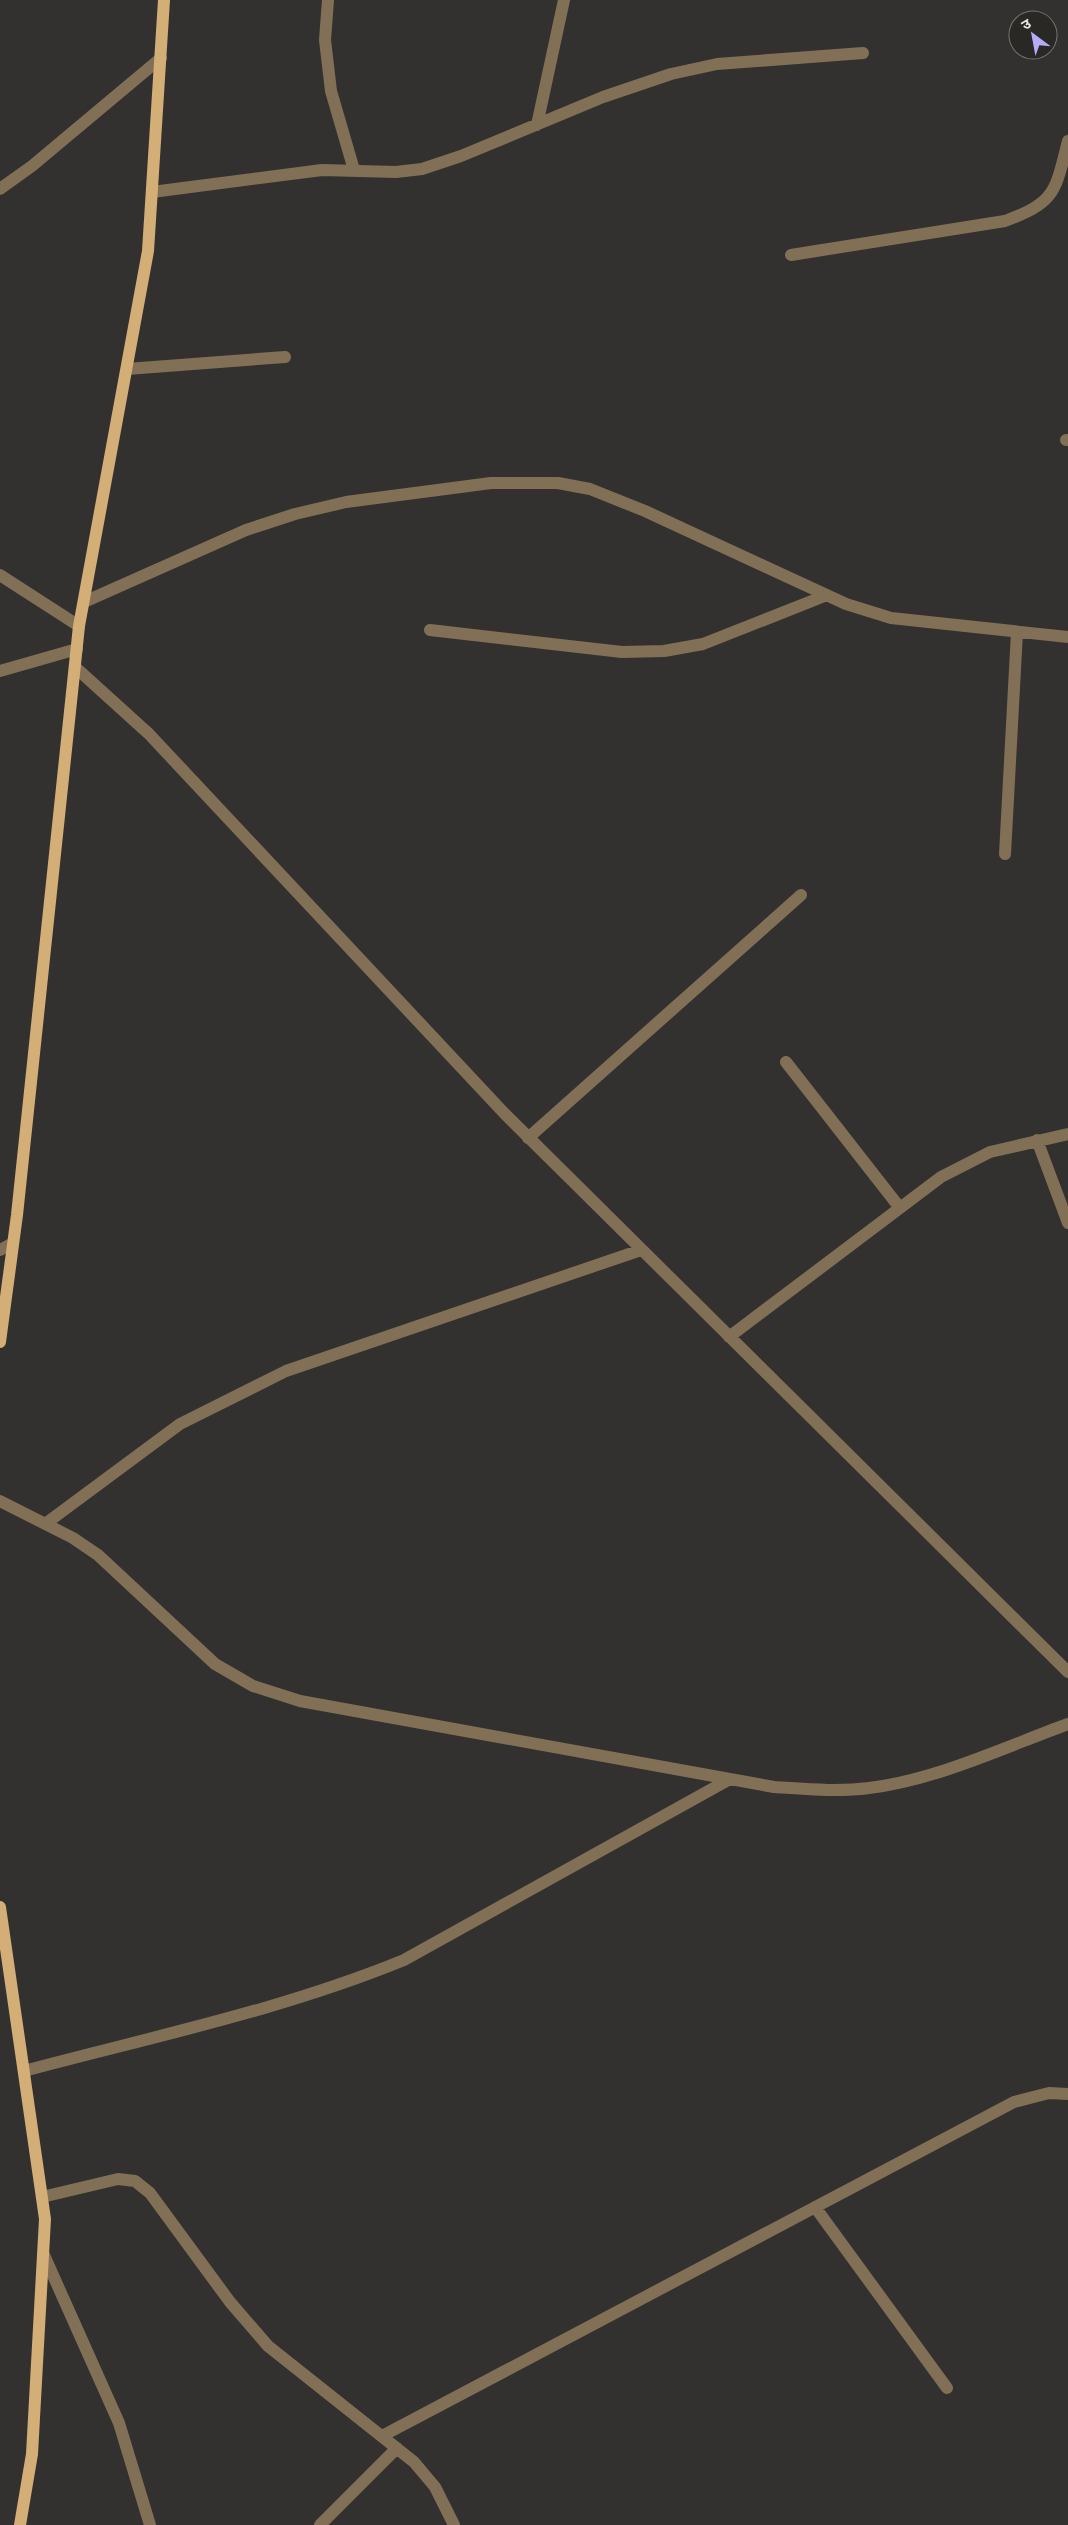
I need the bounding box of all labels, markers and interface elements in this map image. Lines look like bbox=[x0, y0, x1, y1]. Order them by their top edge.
north arrow bbox=[1008, 10, 1058, 60]
text: उ bbox=[1018, 14, 1035, 34]

